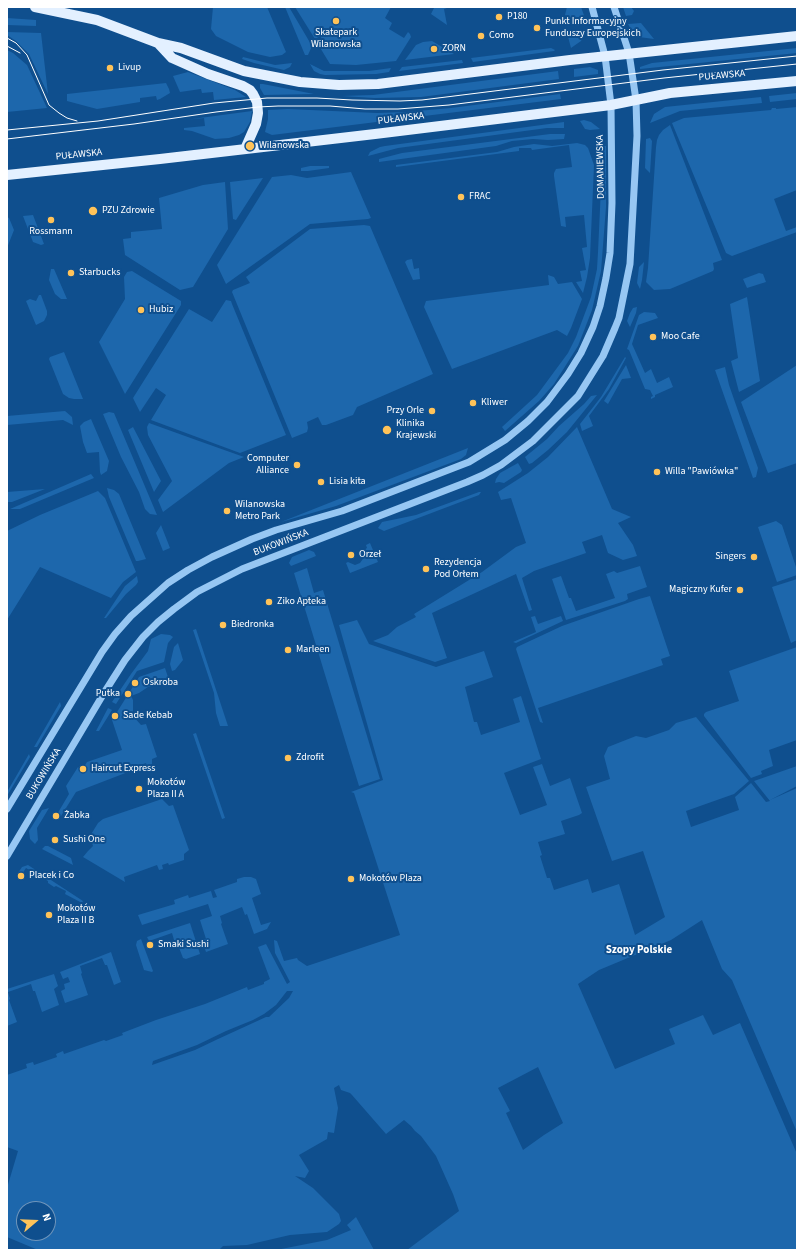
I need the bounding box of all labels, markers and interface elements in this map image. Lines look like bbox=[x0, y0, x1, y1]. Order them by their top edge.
place label: P180 bbox=[507, 11, 528, 23]
marker: P180 bbox=[494, 12, 504, 22]
marker: Skatepark Wilanowska bbox=[331, 16, 341, 26]
place label: Punkt Informacyjny Funduszy Europejskich bbox=[545, 16, 641, 40]
marker: Punkt Informacyjny Funduszy Europejskich bbox=[532, 23, 542, 33]
place label: Skatepark Wilanowska bbox=[311, 27, 361, 50]
place label: Como bbox=[489, 30, 514, 42]
marker: Como bbox=[476, 31, 486, 41]
place label: ZORN bbox=[442, 43, 466, 55]
marker: ZORN bbox=[429, 44, 439, 54]
place label: Livup bbox=[118, 62, 141, 74]
marker: Livup bbox=[105, 63, 115, 73]
street label: PUŁAWSKA bbox=[698, 68, 746, 84]
street label: PUŁAWSKA bbox=[377, 110, 425, 128]
street label: DOMANIEWSKA bbox=[594, 135, 608, 199]
marker: Wilanowska bbox=[244, 140, 256, 152]
place label: Wilanowska bbox=[259, 140, 309, 152]
street label: PUŁAWSKA bbox=[55, 147, 103, 163]
place label: FRAC bbox=[469, 191, 491, 203]
marker: FRAC bbox=[456, 192, 466, 202]
marker: PZU Zdrowie bbox=[87, 205, 99, 217]
place label: PZU Zdrowie bbox=[102, 205, 155, 217]
marker: Rossmann bbox=[46, 215, 56, 225]
place label: Rossmann bbox=[29, 226, 73, 238]
place label: Starbucks bbox=[79, 267, 120, 279]
marker: Starbucks bbox=[66, 268, 76, 278]
place label: Hubiz bbox=[149, 304, 173, 316]
marker: Hubiz bbox=[136, 305, 146, 315]
place label: Moo Cafe bbox=[661, 331, 700, 343]
marker: Moo Cafe bbox=[648, 332, 658, 342]
place label: Kliwer bbox=[481, 397, 507, 409]
marker: Kliwer bbox=[468, 398, 478, 408]
place label: Przy Orle bbox=[386, 405, 424, 417]
marker: Przy Orle bbox=[427, 406, 437, 416]
place label: Klinika Krajewski bbox=[396, 418, 436, 442]
marker: Klinika Krajewski bbox=[381, 424, 393, 436]
place label: Computer Alliance bbox=[247, 453, 289, 476]
marker: Computer Alliance bbox=[292, 460, 302, 470]
place label: Willa "Pawiówka" bbox=[665, 466, 738, 478]
marker: Willa "Pawiówka" bbox=[652, 467, 662, 477]
place label: Lisia kita bbox=[329, 476, 366, 488]
marker: Lisia kita bbox=[316, 477, 326, 487]
place label: Wilanowska Metro Park bbox=[235, 499, 285, 522]
marker: Wilanowska Metro Park bbox=[222, 506, 232, 516]
street label: BUKOWIŃSKA bbox=[252, 527, 310, 559]
place label: Orzeł bbox=[359, 549, 381, 561]
marker: Orzeł bbox=[346, 550, 356, 560]
place label: Singers bbox=[715, 551, 746, 563]
marker: Singers bbox=[749, 552, 759, 562]
place label: Rezydencja Pod Orłem bbox=[434, 557, 481, 580]
marker: Rezydencja Pod Orłem bbox=[421, 564, 431, 574]
place label: Magiczny Kufer bbox=[669, 584, 732, 596]
marker: Magiczny Kufer bbox=[735, 585, 745, 595]
place label: Ziko Apteka bbox=[277, 596, 326, 608]
marker: Ziko Apteka bbox=[264, 597, 274, 607]
place label: Biedronka bbox=[231, 619, 274, 631]
marker: Biedronka bbox=[218, 620, 228, 630]
place label: Marleen bbox=[296, 644, 330, 656]
marker: Marleen bbox=[283, 645, 293, 655]
place label: Oskroba bbox=[143, 677, 178, 689]
marker: Oskroba bbox=[130, 678, 140, 688]
place label: Putka bbox=[96, 688, 120, 700]
marker: Putka bbox=[123, 689, 133, 699]
place label: Sade Kebab bbox=[123, 710, 173, 722]
marker: Sade Kebab bbox=[110, 711, 120, 721]
street label: BUKOWIŃSKA bbox=[24, 746, 64, 802]
place label: Zdrofit bbox=[296, 752, 324, 764]
marker: Zdrofit bbox=[283, 753, 293, 763]
place label: Haircut Express bbox=[91, 763, 155, 775]
marker: Haircut Express bbox=[78, 764, 88, 774]
place label: Mokotów Plaza II A bbox=[147, 777, 186, 800]
marker: Mokotów Plaza II A bbox=[134, 784, 144, 794]
place label: Żabka bbox=[64, 810, 90, 822]
marker: Żabka bbox=[51, 811, 61, 821]
place label: Sushi One bbox=[63, 834, 105, 846]
marker: Sushi One bbox=[50, 835, 60, 845]
place label: Placek i Co bbox=[29, 870, 74, 882]
marker: Placek i Co bbox=[16, 871, 26, 881]
place label: Mokotów Plaza bbox=[359, 873, 422, 885]
marker: Mokotów Plaza bbox=[346, 874, 356, 884]
place label: Mokotów Plaza II B bbox=[57, 903, 96, 926]
marker: Mokotów Plaza II B bbox=[44, 910, 54, 920]
place label: Smaki Sushi bbox=[158, 939, 209, 951]
marker: Smaki Sushi bbox=[145, 940, 155, 950]
district label: Szopy Polskie bbox=[606, 944, 672, 958]
north arrow bbox=[16, 1201, 56, 1241]
text: N bbox=[39, 1211, 55, 1223]

